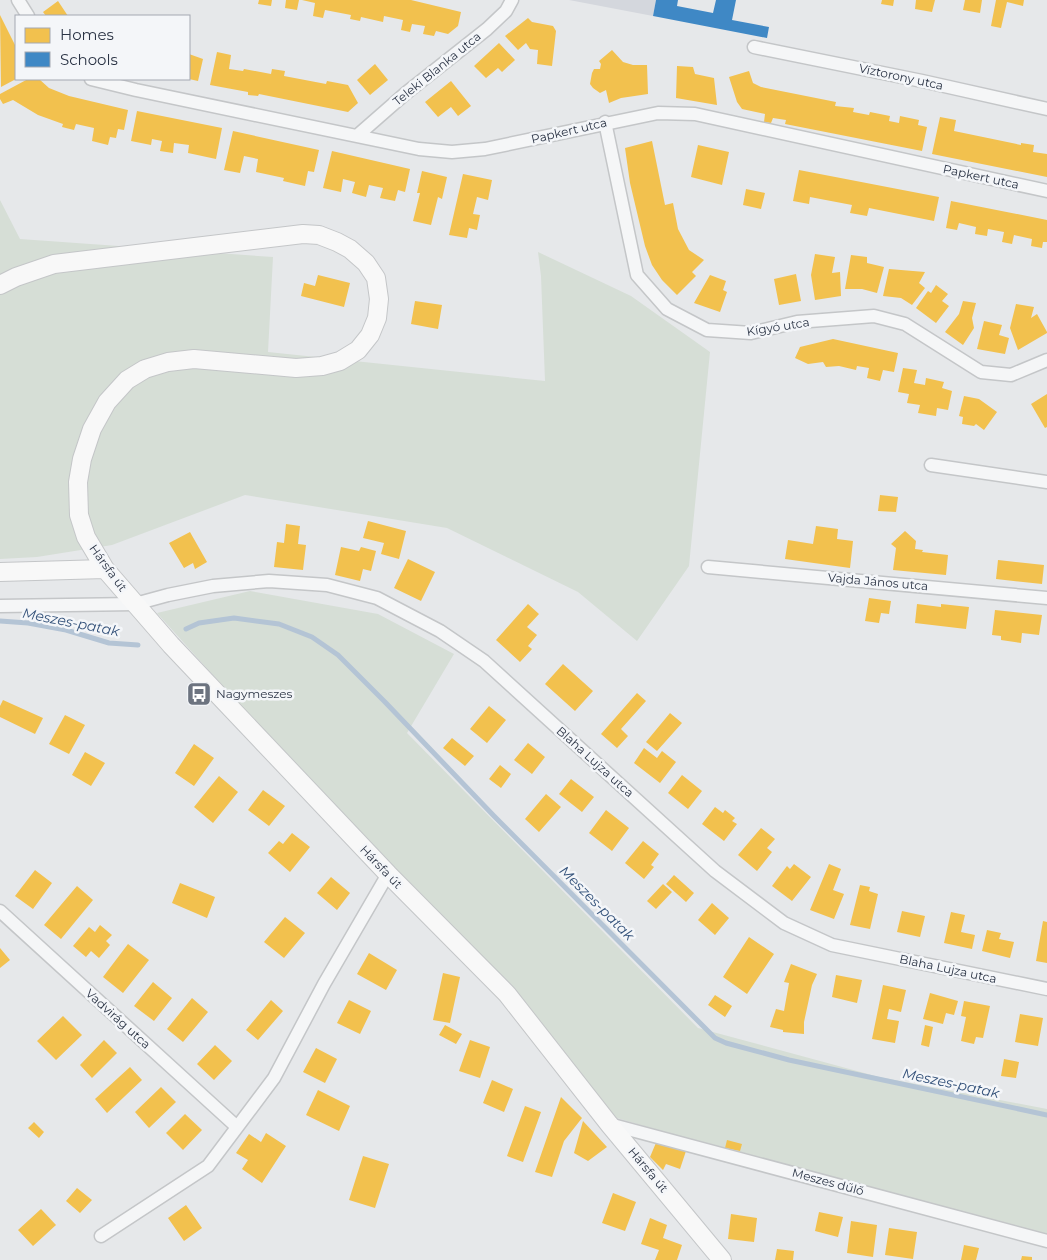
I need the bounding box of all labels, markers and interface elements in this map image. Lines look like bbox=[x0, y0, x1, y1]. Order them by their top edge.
legend bbox=[15, 15, 190, 80]
text: Homes bbox=[60, 25, 114, 44]
street label: Teleki Blanka utca bbox=[390, 29, 484, 109]
text: Schools bbox=[60, 50, 118, 69]
street label: Víztorony utca bbox=[858, 60, 945, 93]
street label: Papkert utca bbox=[529, 115, 608, 147]
street label: Papkert utca bbox=[942, 161, 1021, 192]
street label: Kígyó utca bbox=[745, 314, 810, 339]
street label: Hársfa út bbox=[86, 541, 131, 594]
street label: Vajda János utca bbox=[827, 570, 929, 593]
water label: Meszes-patak bbox=[21, 604, 122, 640]
bus stop icon: Nagymeszes bbox=[186, 681, 212, 707]
place label: Nagymeszes bbox=[216, 686, 293, 701]
street label: Blaha Lujza utca bbox=[554, 723, 637, 800]
street label: Hársfa út bbox=[357, 842, 406, 892]
water label: Meszes-patak bbox=[556, 862, 639, 945]
street label: Blaha Lujza utca bbox=[898, 951, 998, 986]
street label: Vadvirág utca bbox=[83, 986, 154, 1052]
water label: Meszes-patak bbox=[901, 1064, 1002, 1102]
street label: Hársfa út bbox=[625, 1144, 672, 1196]
street label: Meszes dűlő bbox=[791, 1165, 866, 1198]

